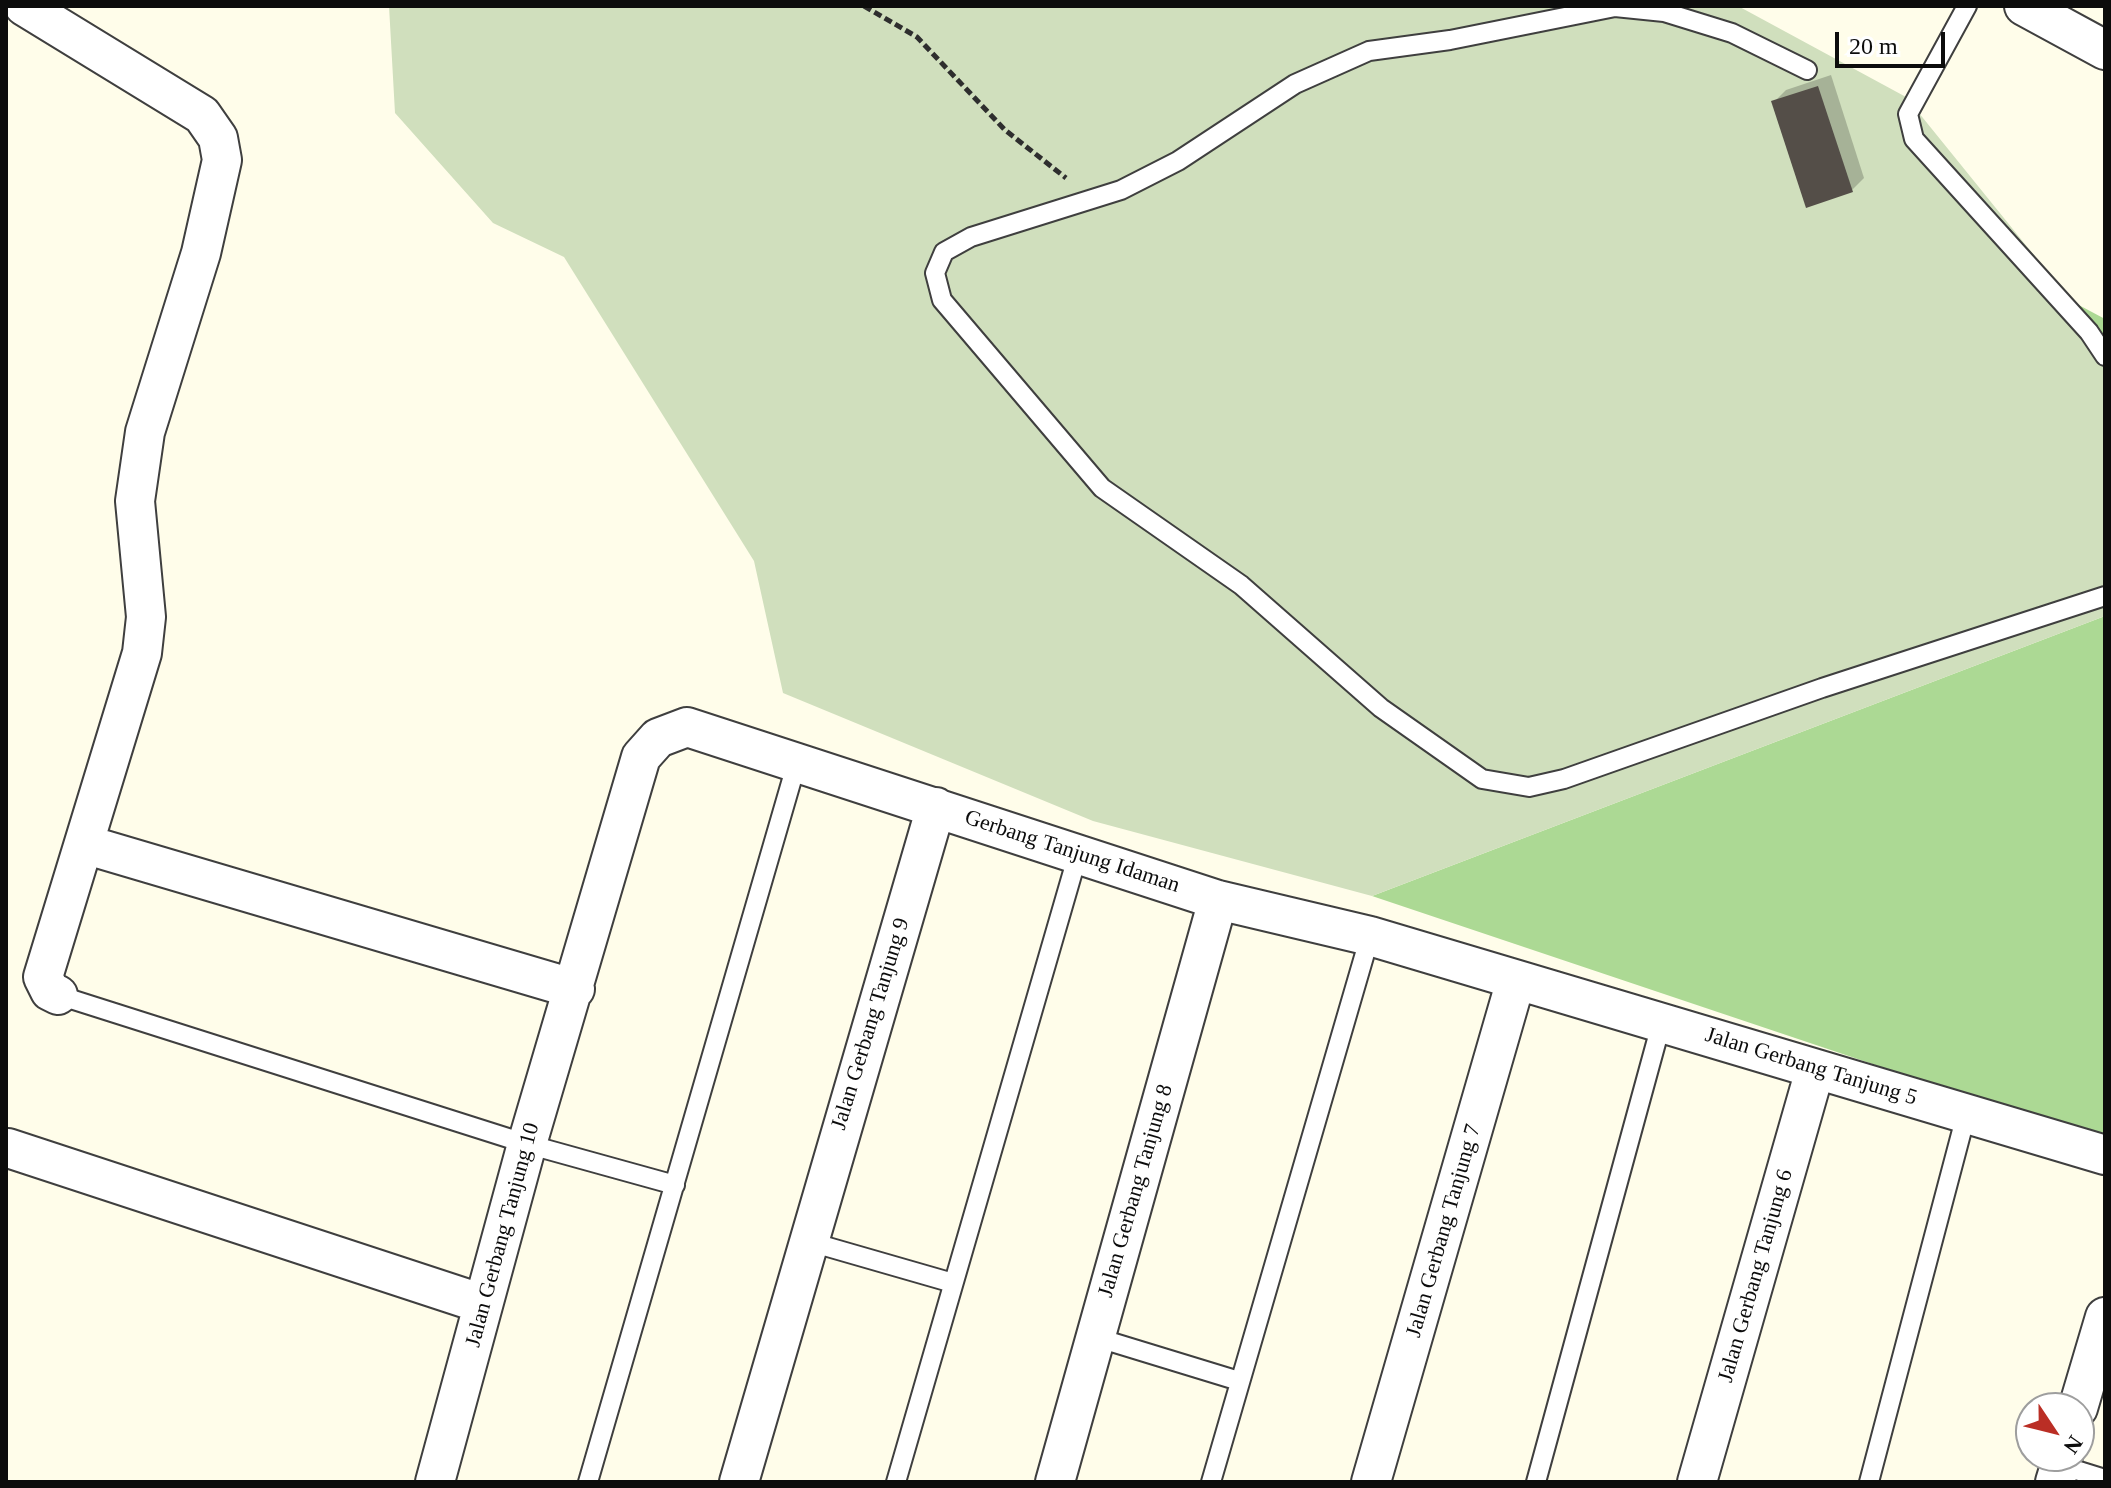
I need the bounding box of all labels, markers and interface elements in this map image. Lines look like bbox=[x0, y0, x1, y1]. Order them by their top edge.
scale bar bbox=[1839, 16, 1949, 66]
text: 20 m bbox=[1849, 33, 1898, 59]
street label: Gerbang Tanjung Idaman bbox=[961, 805, 1183, 899]
street label: Jalan Gerbang Tanjung 9 bbox=[826, 915, 916, 1133]
street label: Jalan Gerbang Tanjung 5 bbox=[1702, 1022, 1920, 1112]
street label: Jalan Gerbang Tanjung 8 bbox=[1093, 1082, 1179, 1300]
street label: Jalan Gerbang Tanjung 10 bbox=[460, 1120, 546, 1350]
street label: Jalan Gerbang Tanjung 7 bbox=[1401, 1122, 1487, 1340]
street label: Jalan Gerbang Tanjung 6 bbox=[1713, 1167, 1799, 1385]
north arrow bbox=[2015, 1392, 2095, 1472]
text: N bbox=[2059, 1431, 2088, 1459]

